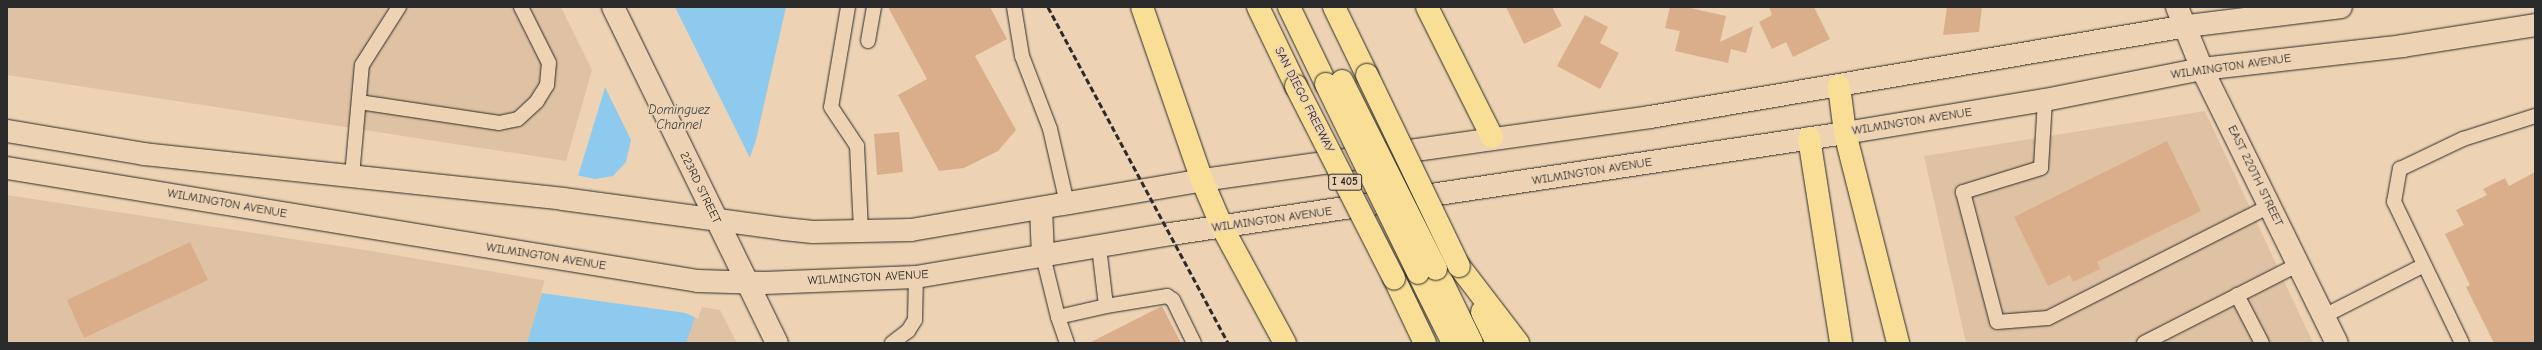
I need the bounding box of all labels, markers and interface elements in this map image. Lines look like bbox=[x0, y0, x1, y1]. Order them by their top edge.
street label: SAN DIEGO FREEWAY bbox=[1271, 45, 1337, 155]
street label: WILMINGTON AVENUE bbox=[2170, 51, 2292, 83]
water label: Dominguez Channel bbox=[648, 103, 710, 134]
street label: WILMINGTON AVENUE bbox=[1851, 105, 1973, 139]
street label: EAST 220TH STREET bbox=[2224, 123, 2286, 229]
street label: 223RD STREET bbox=[676, 150, 724, 226]
street label: WILMINGTON AVENUE bbox=[1531, 155, 1653, 189]
road number: I 405 bbox=[1328, 173, 1362, 191]
street label: WILMINGTON AVENUE bbox=[166, 186, 288, 222]
street label: WILMINGTON AVENUE bbox=[1211, 204, 1333, 236]
street label: WILMINGTON AVENUE bbox=[485, 240, 607, 274]
street label: WILMINGTON AVENUE bbox=[807, 268, 929, 288]

